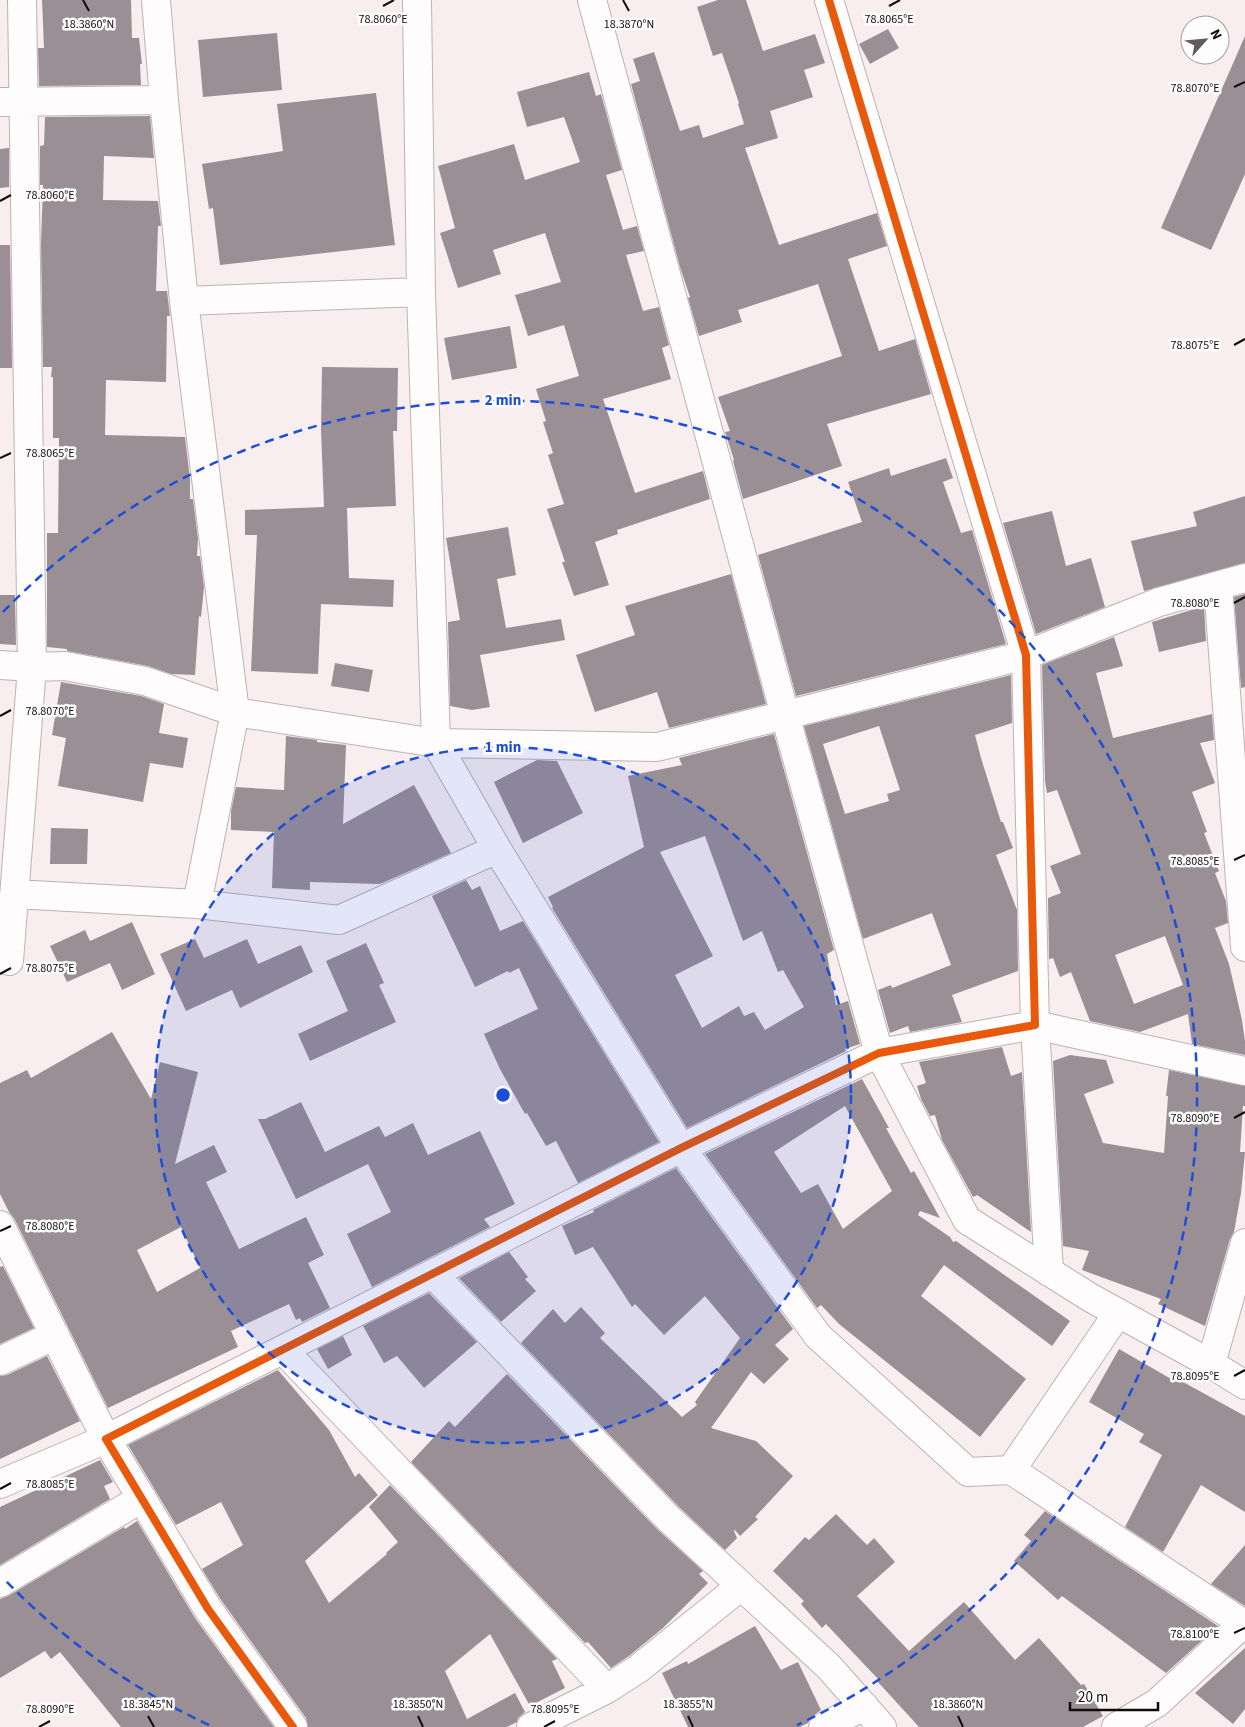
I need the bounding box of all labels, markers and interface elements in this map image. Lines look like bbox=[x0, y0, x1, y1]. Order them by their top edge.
text: 78.8060°E bbox=[358, 11, 408, 28]
text: 78.8065°E bbox=[864, 11, 914, 28]
north arrow bbox=[1180, 15, 1230, 65]
text: 18.3860°N bbox=[64, 16, 114, 33]
text: 18.3870°N bbox=[604, 16, 654, 33]
text: N bbox=[1205, 26, 1227, 43]
text: 78.8070°E bbox=[1170, 80, 1220, 97]
text: 78.8060°E bbox=[25, 187, 75, 204]
text: 78.8075°E bbox=[1170, 337, 1220, 354]
text: 2 min bbox=[485, 390, 521, 411]
text: 78.8065°E bbox=[25, 445, 75, 462]
text: 78.8080°E bbox=[1170, 595, 1220, 612]
text: 78.8070°E bbox=[25, 703, 75, 720]
text: 1 min bbox=[485, 737, 521, 758]
text: 78.8085°E bbox=[1170, 853, 1220, 870]
text: 78.8075°E bbox=[25, 960, 75, 977]
centre of rings bbox=[494, 1086, 512, 1104]
text: 78.8090°E bbox=[1170, 1110, 1220, 1127]
text: 78.8080°E bbox=[25, 1218, 75, 1235]
text: 78.8095°E bbox=[1170, 1368, 1220, 1385]
text: 78.8085°E bbox=[25, 1476, 75, 1493]
text: 78.8100°E bbox=[1170, 1626, 1220, 1643]
scale bar bbox=[1070, 1680, 1158, 1712]
text: 20 m bbox=[1078, 1687, 1108, 1708]
text: 18.3845°N bbox=[123, 1696, 173, 1713]
text: 18.3850°N bbox=[393, 1696, 443, 1713]
text: 18.3855°N bbox=[663, 1696, 713, 1713]
text: 18.3860°N bbox=[933, 1696, 983, 1713]
text: 78.8090°E bbox=[25, 1701, 75, 1718]
text: 78.8095°E bbox=[530, 1701, 580, 1718]

